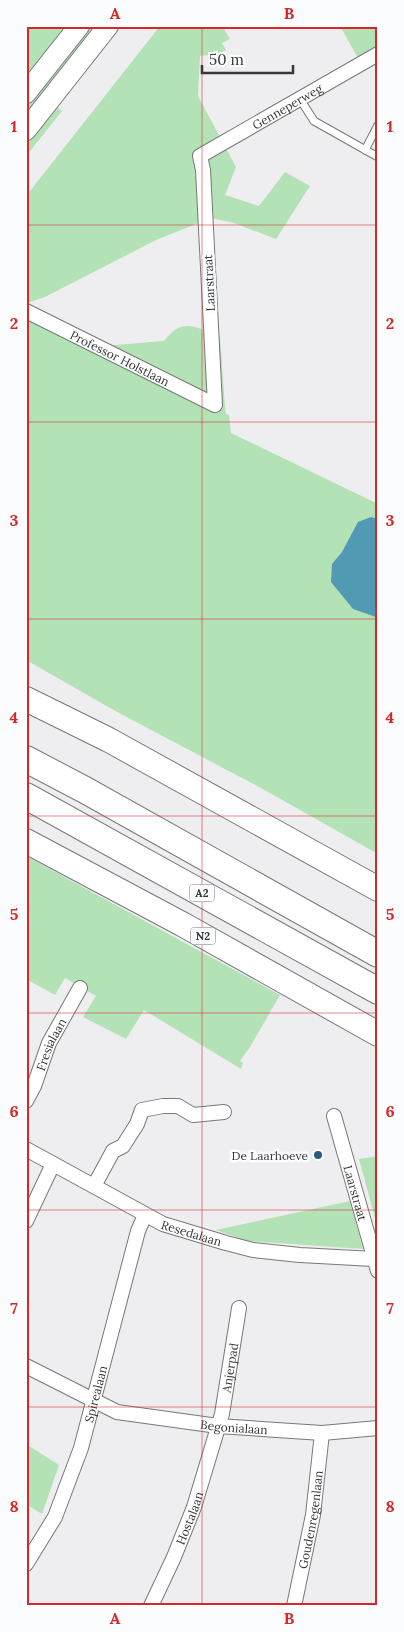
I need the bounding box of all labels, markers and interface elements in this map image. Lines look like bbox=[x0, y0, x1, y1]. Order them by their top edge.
text: A bbox=[110, 3, 121, 23]
text: B bbox=[284, 3, 295, 23]
scale bar bbox=[202, 42, 293, 74]
text: 50 m bbox=[209, 50, 244, 69]
street label: Genneperweg bbox=[249, 80, 325, 132]
text: 1 bbox=[11, 116, 17, 136]
text: 1 bbox=[387, 116, 393, 136]
street label: Laarstraat bbox=[200, 254, 218, 312]
text: 2 bbox=[10, 313, 18, 333]
text: 2 bbox=[386, 313, 394, 333]
street label: Professor Holstlaan bbox=[68, 327, 172, 389]
text: 3 bbox=[10, 510, 19, 530]
text: 3 bbox=[386, 510, 395, 530]
text: 4 bbox=[10, 707, 19, 727]
text: 4 bbox=[386, 707, 395, 727]
road number: A2 bbox=[190, 884, 214, 901]
text: 5 bbox=[10, 904, 19, 924]
text: 5 bbox=[386, 904, 395, 924]
road number: N2 bbox=[190, 928, 216, 944]
street label: Fresialaan bbox=[32, 1015, 69, 1073]
text: 6 bbox=[9, 1101, 19, 1121]
text: 6 bbox=[385, 1101, 395, 1121]
place label: De Laarhoeve bbox=[232, 1148, 308, 1163]
marker: De Laarhoeve bbox=[312, 1149, 324, 1161]
street label: Laarstraat bbox=[341, 1163, 371, 1223]
street label: Resedalaan bbox=[160, 1216, 224, 1249]
text: 7 bbox=[10, 1298, 18, 1318]
text: 7 bbox=[386, 1298, 394, 1318]
street label: Anjerpad bbox=[218, 1342, 241, 1395]
street label: Spirealaan bbox=[81, 1364, 110, 1424]
street label: Begonialaan bbox=[199, 1416, 268, 1437]
street label: Goudenregenlaan bbox=[294, 1470, 325, 1570]
street label: Hostalaan bbox=[172, 1490, 206, 1547]
text: 8 bbox=[9, 1496, 19, 1516]
text: 8 bbox=[385, 1496, 395, 1516]
text: A bbox=[110, 1608, 121, 1628]
text: B bbox=[284, 1608, 295, 1628]

